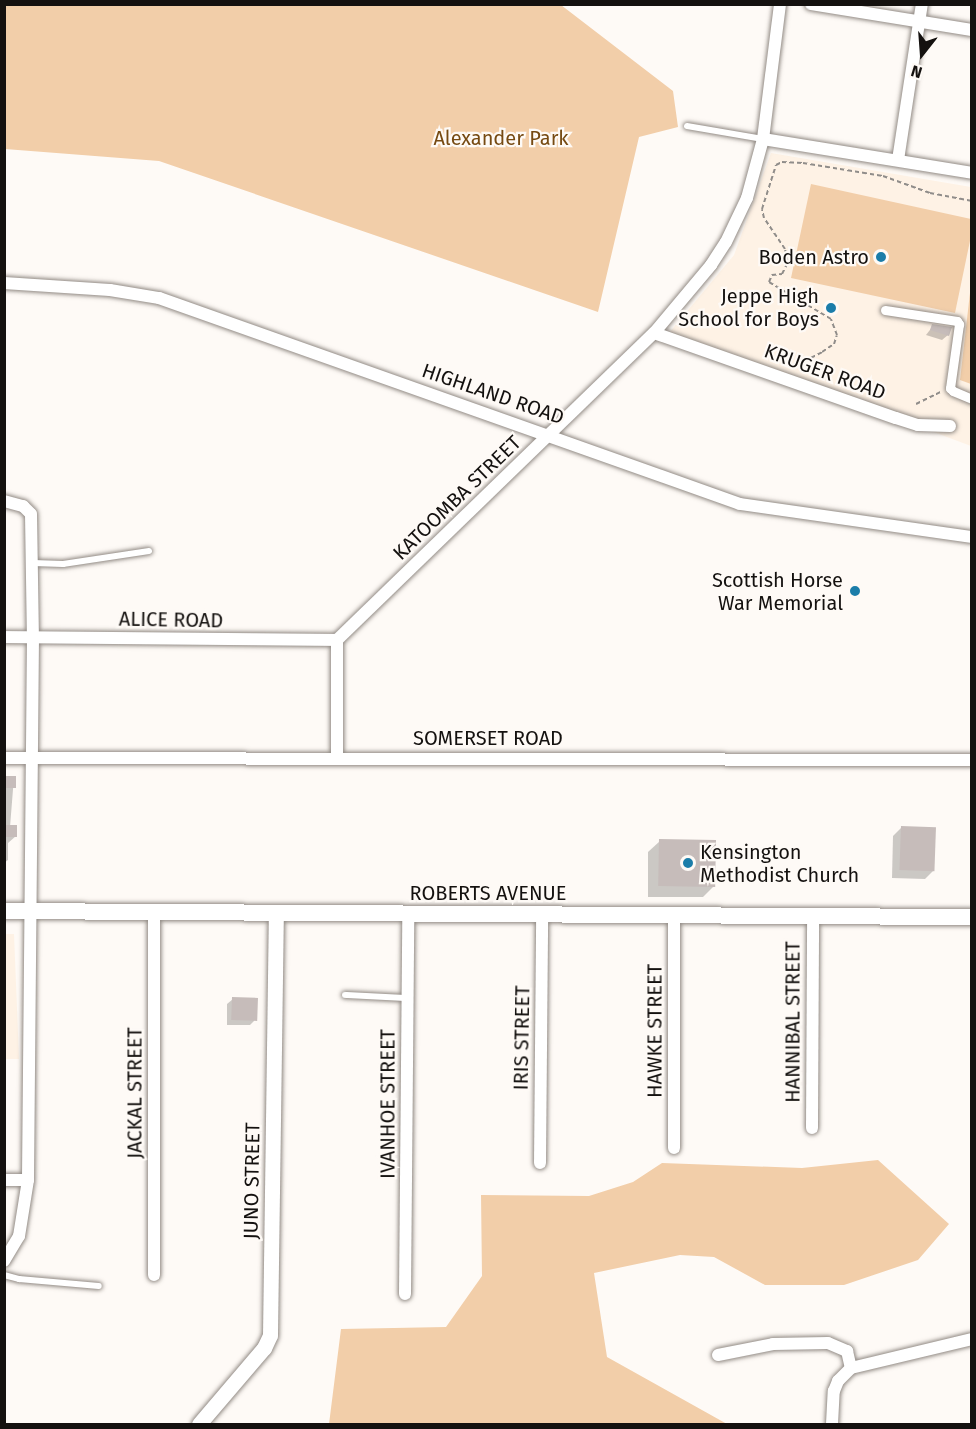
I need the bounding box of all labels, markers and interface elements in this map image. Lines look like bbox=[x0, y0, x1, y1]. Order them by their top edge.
north arrow bbox=[892, 24, 952, 84]
text: N bbox=[909, 61, 924, 82]
park label: Alexander Park bbox=[433, 126, 569, 150]
place label: Boden Astro bbox=[758, 245, 869, 269]
marker: Boden Astro bbox=[874, 250, 888, 264]
place label: Jeppe High School for Boys bbox=[678, 284, 819, 331]
marker: Jeppe High School for Boys bbox=[824, 301, 838, 315]
street label: KRUGER ROAD bbox=[761, 339, 889, 405]
street label: HIGHLAND ROAD bbox=[419, 358, 567, 430]
street label: KATOOMBA STREET bbox=[388, 431, 526, 565]
place label: Scottish Horse War Memorial bbox=[712, 568, 843, 615]
marker: Scottish Horse War Memorial bbox=[848, 584, 862, 598]
street label: ALICE ROAD bbox=[119, 607, 223, 633]
street label: SOMERSET ROAD bbox=[413, 726, 563, 750]
place label: Kensington Methodist Church bbox=[700, 840, 859, 887]
marker: Kensington Methodist Church bbox=[681, 856, 695, 870]
street label: ROBERTS AVENUE bbox=[409, 881, 567, 905]
street label: HANNIBAL STREET bbox=[781, 941, 805, 1103]
street label: HAWKE STREET bbox=[643, 964, 667, 1098]
street label: IRIS STREET bbox=[509, 985, 535, 1091]
street label: JACKAL STREET bbox=[123, 1027, 147, 1159]
street label: IVANHOE STREET bbox=[376, 1029, 400, 1179]
street label: JUNO STREET bbox=[239, 1122, 265, 1240]

